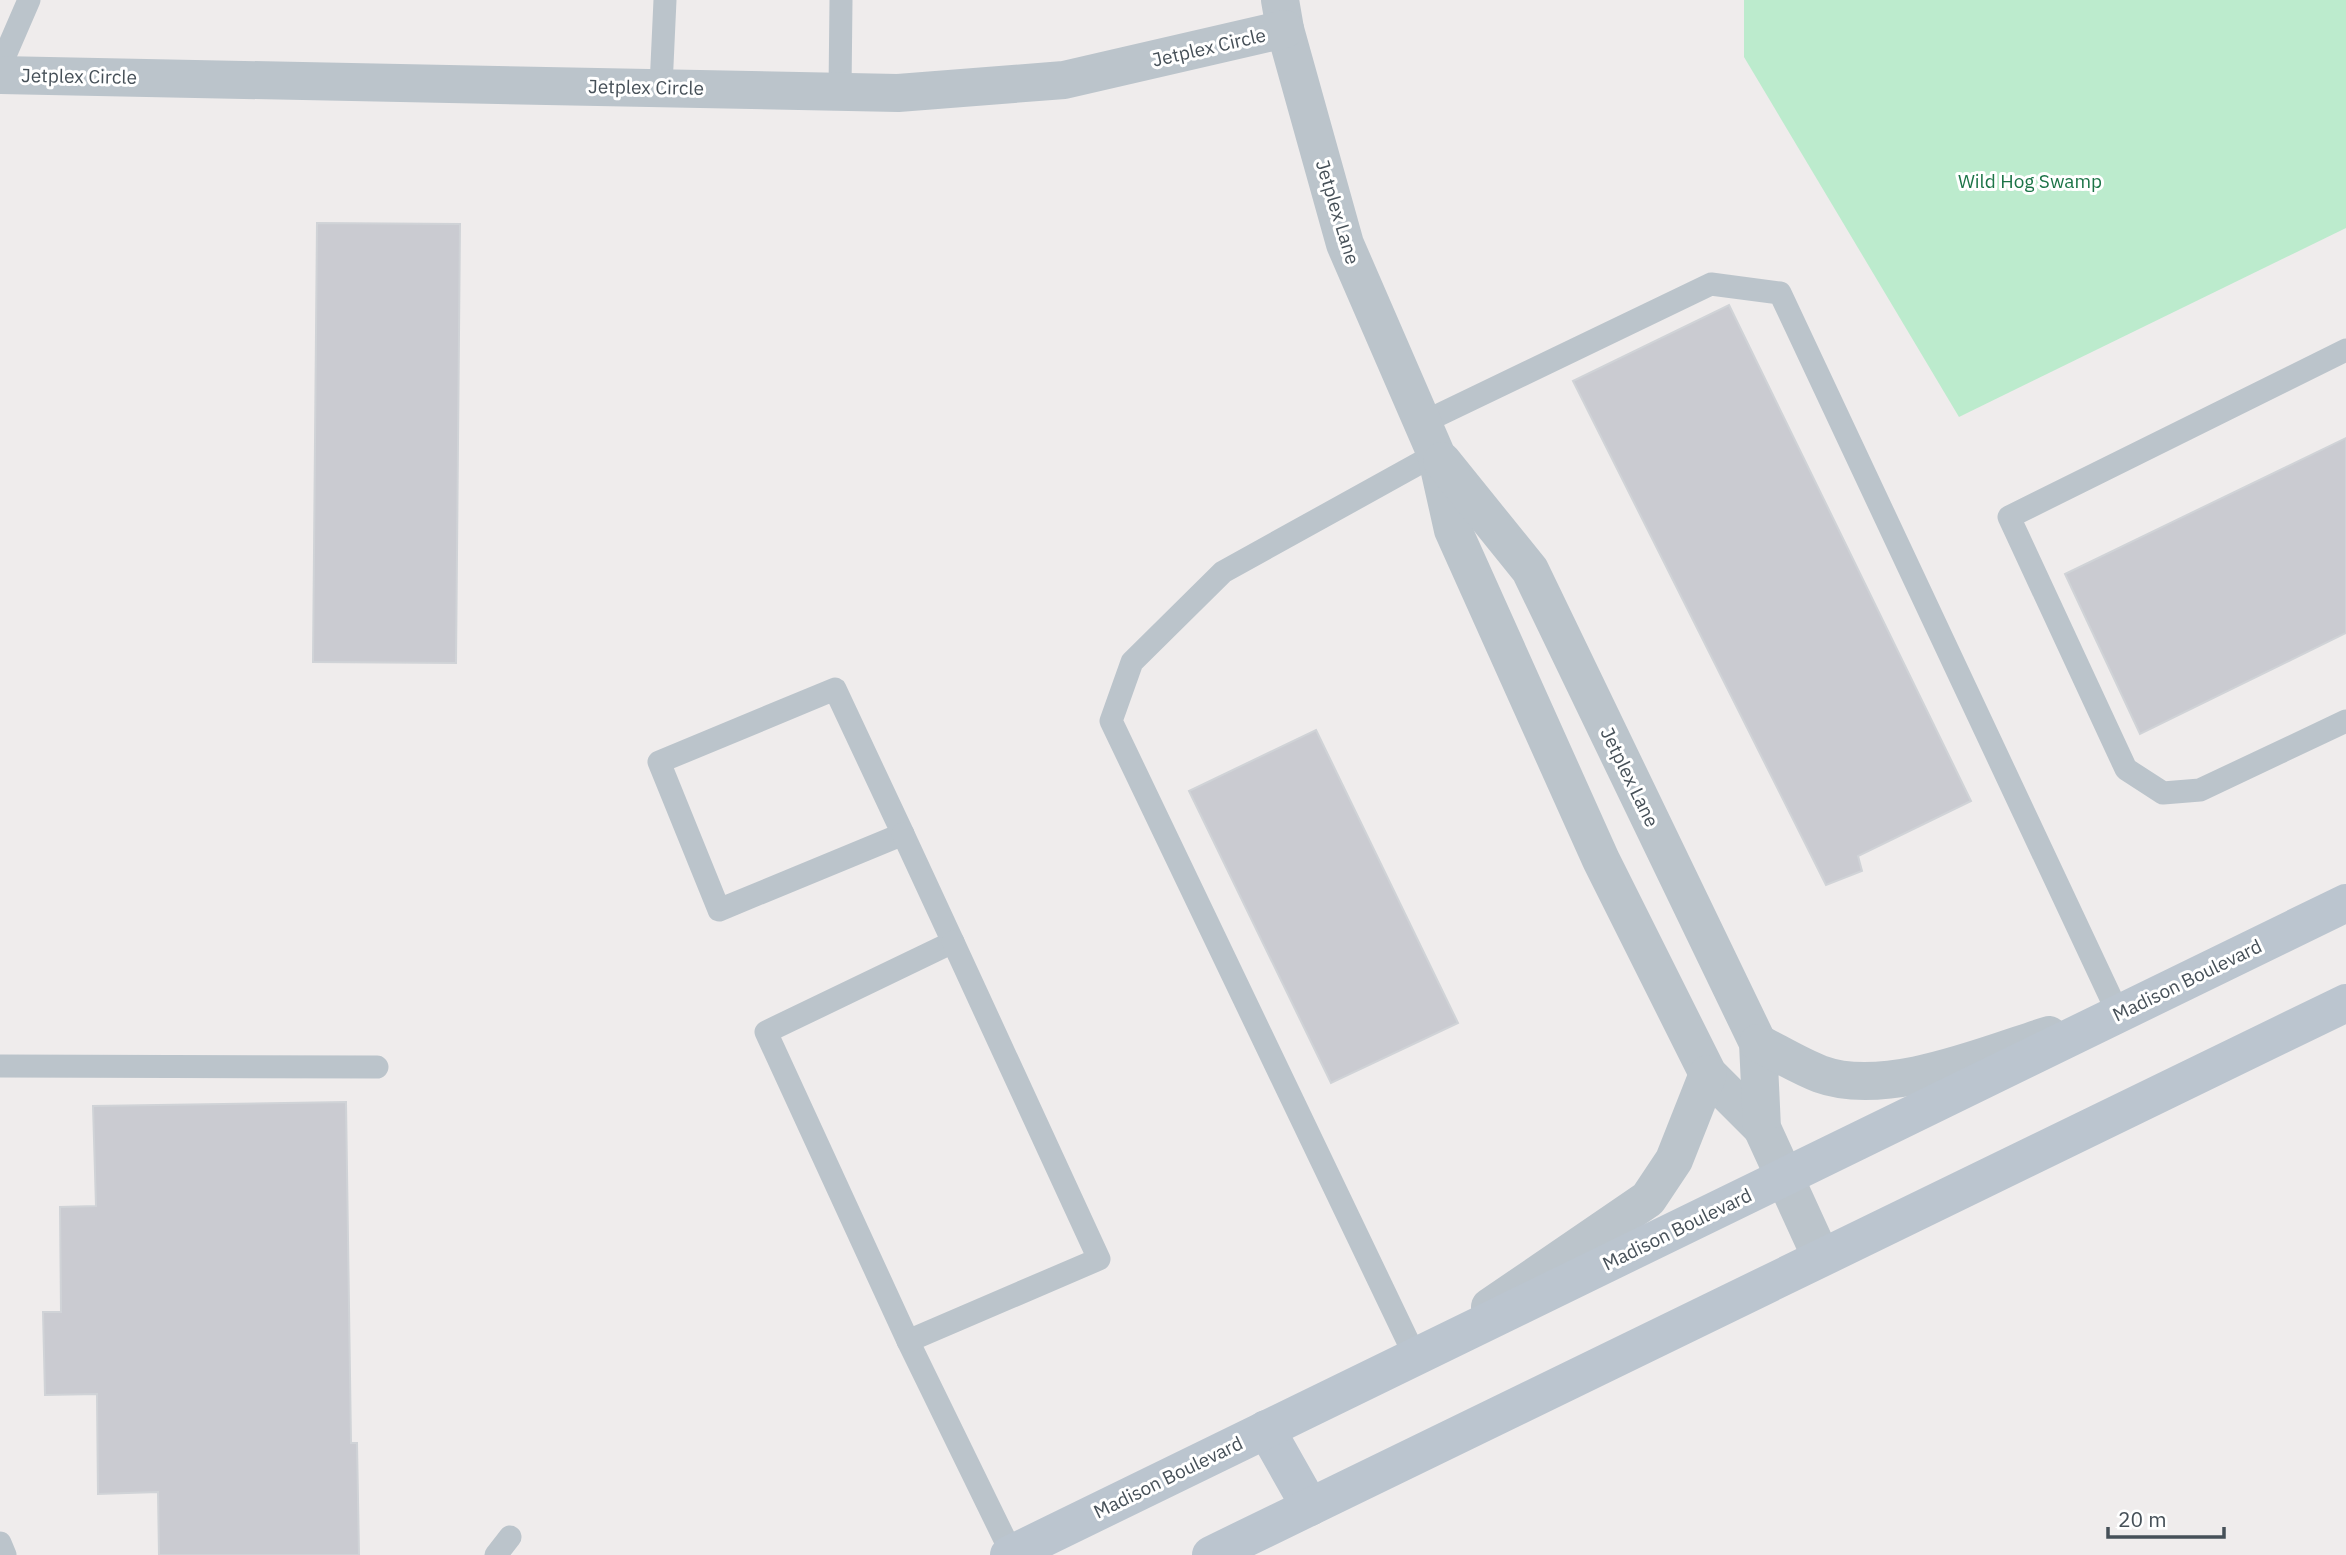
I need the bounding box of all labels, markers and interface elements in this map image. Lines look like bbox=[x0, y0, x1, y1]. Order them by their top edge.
street label: Jetplex Circle bbox=[1150, 22, 1268, 72]
street label: Jetplex Circle bbox=[21, 63, 137, 89]
street label: Jetplex Circle bbox=[588, 74, 704, 100]
street label: Jetplex Lane bbox=[1311, 157, 1365, 267]
park label: Wild Hog Swamp bbox=[1958, 169, 2102, 193]
street label: Jetplex Lane bbox=[1596, 723, 1664, 831]
street label: Madison Boulevard bbox=[2108, 933, 2266, 1027]
street label: Madison Boulevard bbox=[1598, 1182, 1756, 1276]
street label: Madison Boulevard bbox=[1089, 1430, 1247, 1524]
scale bar bbox=[2108, 1496, 2224, 1540]
text: 20 m bbox=[2118, 1505, 2167, 1533]

